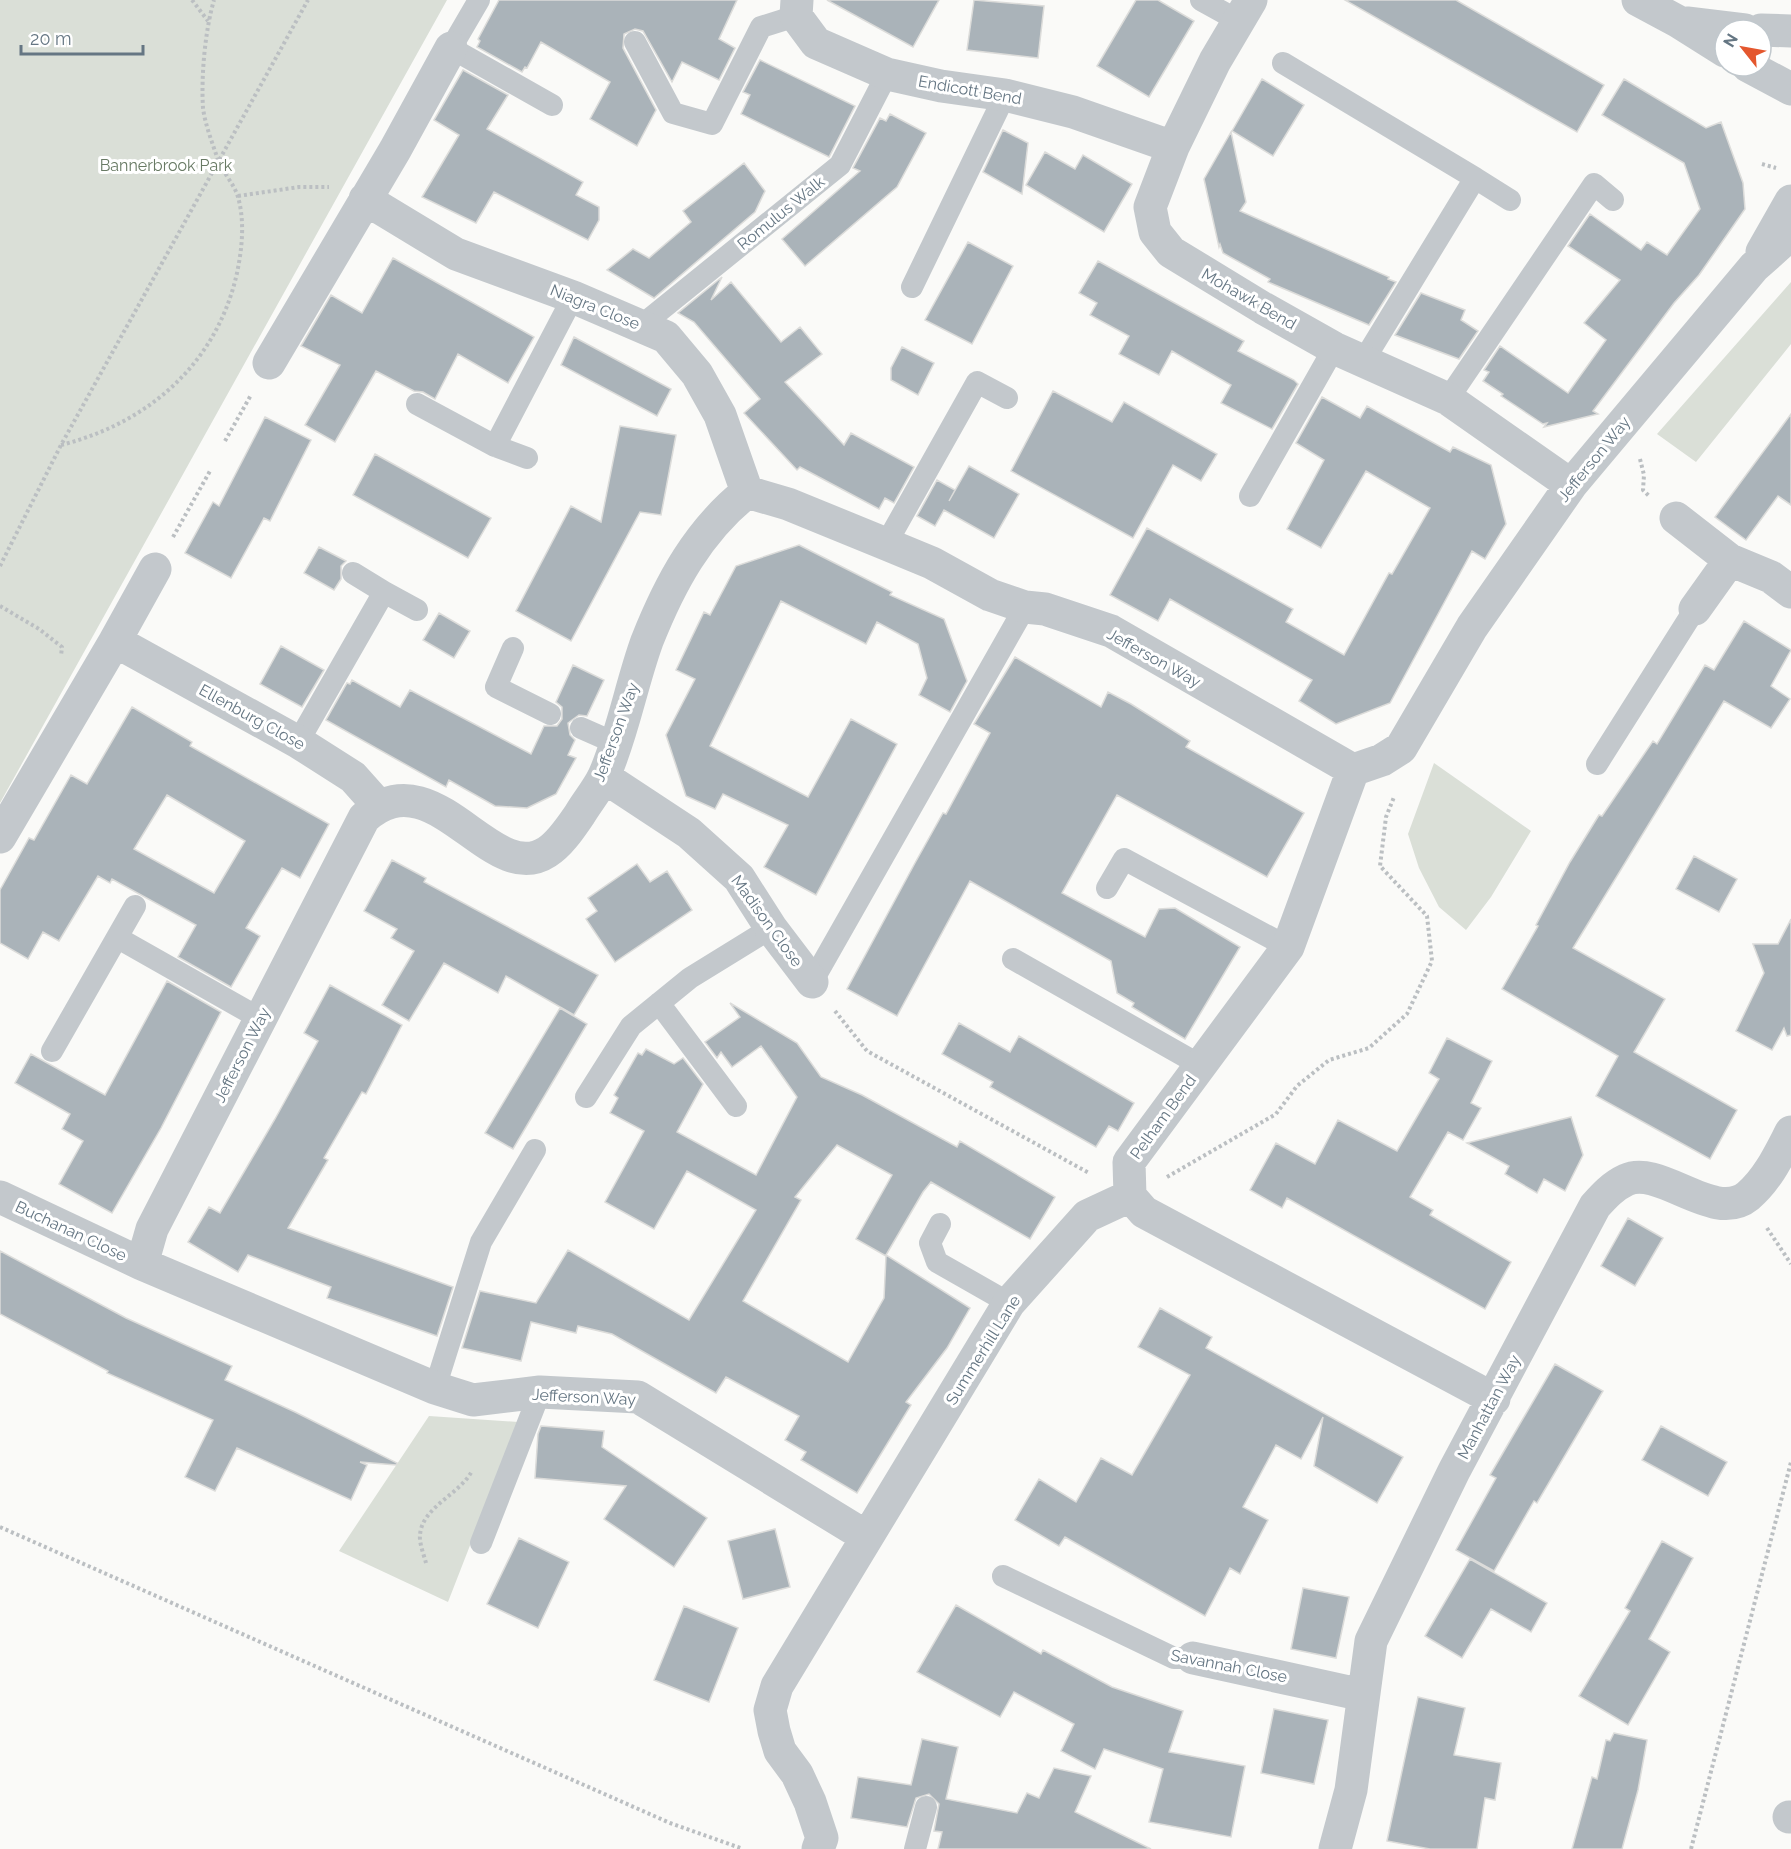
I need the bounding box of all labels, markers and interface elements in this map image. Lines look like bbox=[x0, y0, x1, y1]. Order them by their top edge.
scale bar bbox=[21, 18, 142, 56]
north arrow bbox=[1713, 18, 1773, 78]
text: 20 m bbox=[30, 28, 72, 49]
text: N bbox=[1719, 30, 1742, 51]
street label: Endicott Bend bbox=[917, 72, 1023, 108]
park label: Bannerbrook Park bbox=[100, 156, 233, 175]
street label: Romulus Walk bbox=[734, 172, 829, 254]
street label: Mohawk Bend bbox=[1198, 264, 1300, 334]
street label: Niagra Close bbox=[547, 280, 643, 334]
street label: Jefferson Way bbox=[1554, 412, 1634, 505]
street label: Jefferson Way bbox=[1104, 624, 1204, 692]
street label: Ellenburg Close bbox=[196, 680, 308, 754]
street label: Jefferson Way bbox=[589, 680, 643, 784]
street label: Madison Close bbox=[727, 871, 807, 971]
street label: Jefferson Way bbox=[210, 1004, 274, 1106]
street label: Pelham Bend bbox=[1126, 1071, 1200, 1163]
street label: Buchanan Close bbox=[12, 1197, 130, 1265]
street label: Summerhill Lane bbox=[942, 1292, 1024, 1408]
street label: Manhattan Way bbox=[1454, 1351, 1525, 1462]
street label: Jefferson Way bbox=[532, 1385, 637, 1409]
street label: Savannah Close bbox=[1169, 1645, 1289, 1687]

